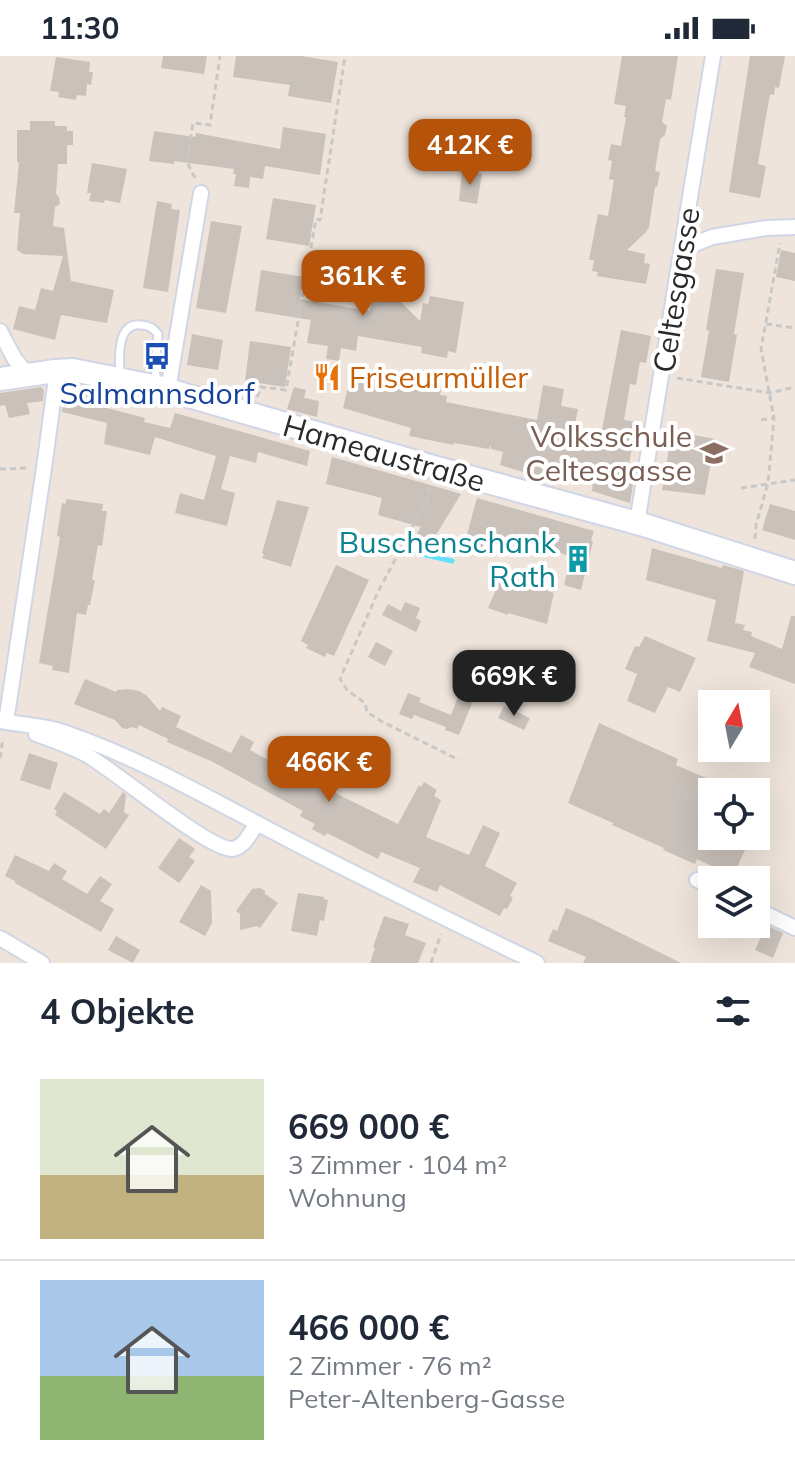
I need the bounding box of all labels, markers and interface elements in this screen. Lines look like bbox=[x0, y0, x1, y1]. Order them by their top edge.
text: 11:30 bbox=[40, 9, 119, 47]
pin: 412K € bbox=[405, 119, 535, 187]
text: 412K € bbox=[427, 128, 513, 161]
street label: Celtesgasse bbox=[644, 205, 708, 375]
pin: 361K € bbox=[298, 250, 428, 318]
text: 361K € bbox=[320, 259, 406, 292]
bus stop icon: Salmannsdorf bbox=[142, 341, 172, 371]
place label: Friseurmüller bbox=[349, 358, 528, 396]
restaurant icon: Friseurmüller bbox=[312, 362, 342, 392]
place label: Salmannsdorf bbox=[59, 374, 255, 412]
street label: Hameaustraße bbox=[279, 406, 489, 500]
place label: Volksschule Celtesgasse bbox=[525, 417, 692, 489]
school or university icon: Volksschule Celtesgasse bbox=[699, 438, 729, 468]
place label: Buschenschank Rath bbox=[339, 523, 557, 595]
building icon: Buschenschank Rath bbox=[563, 544, 593, 574]
pin: 669K € bbox=[449, 650, 579, 718]
text: 669K € bbox=[471, 659, 557, 692]
north arrow bbox=[698, 690, 770, 762]
map controls bbox=[698, 690, 770, 938]
pin: 466K € bbox=[264, 736, 394, 804]
text: 466K € bbox=[286, 745, 372, 778]
button: locate bbox=[698, 778, 770, 850]
button: layers bbox=[698, 866, 770, 938]
icon: filters bbox=[711, 989, 755, 1033]
text: 4 Objekte bbox=[40, 990, 195, 1033]
text: 669 000 € bbox=[288, 1105, 449, 1148]
icon: home bbox=[104, 1111, 200, 1207]
text: 3 Zimmer · 104 m² bbox=[288, 1148, 507, 1181]
text: Wohnung bbox=[288, 1181, 407, 1214]
text: 466 000 € bbox=[288, 1306, 449, 1349]
icon: home bbox=[104, 1312, 200, 1408]
text: 2 Zimmer · 76 m² bbox=[288, 1349, 492, 1382]
text: Peter-Altenberg-Gasse bbox=[288, 1382, 565, 1415]

